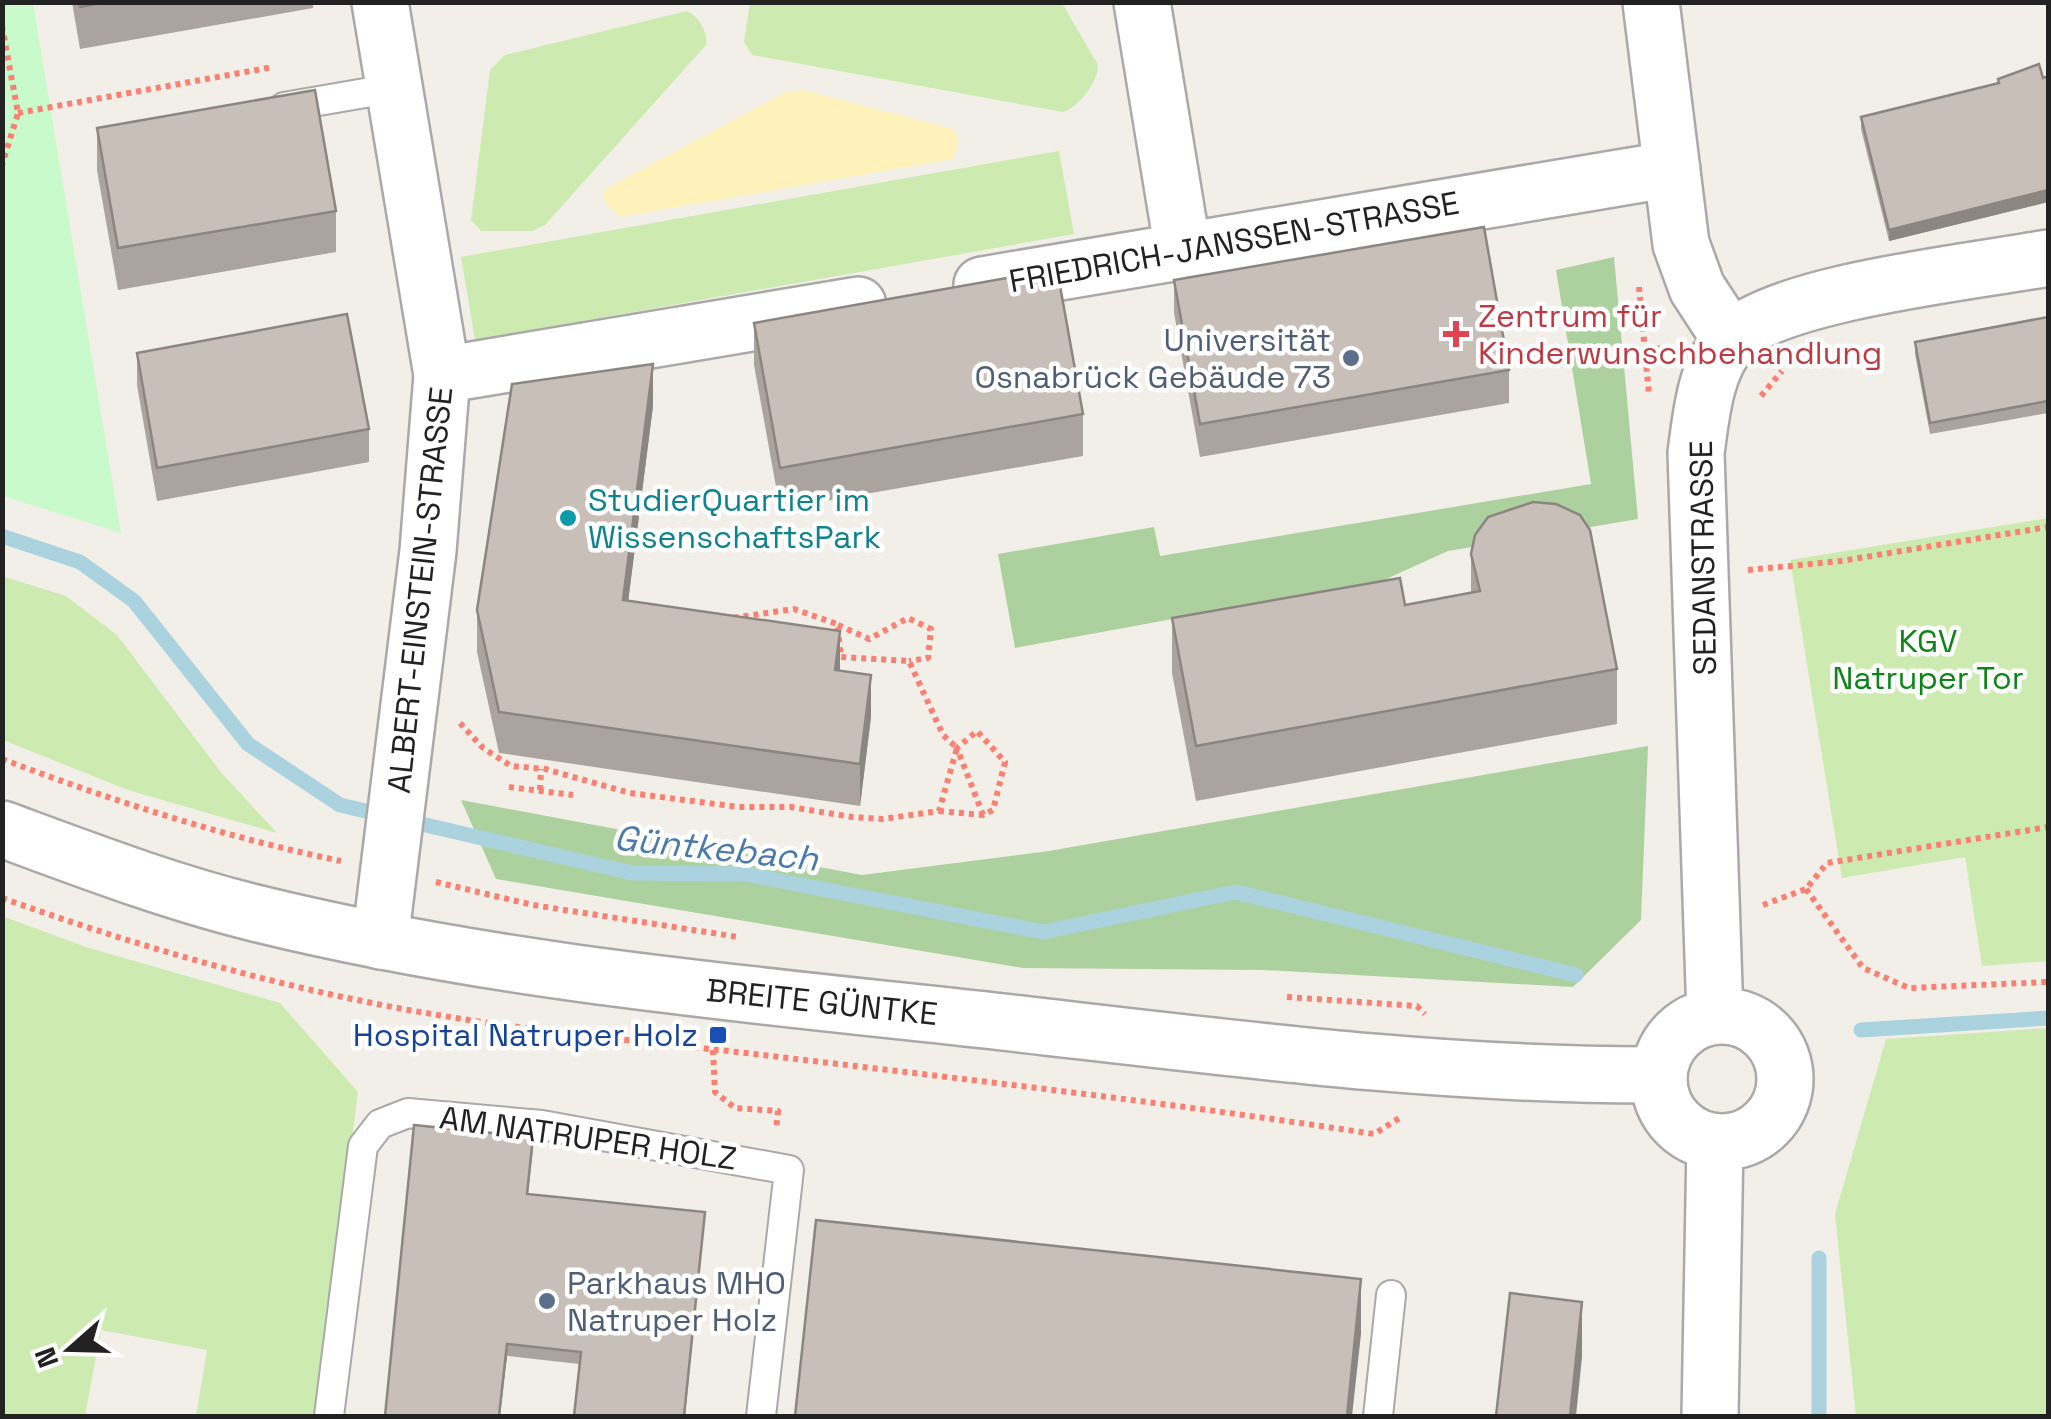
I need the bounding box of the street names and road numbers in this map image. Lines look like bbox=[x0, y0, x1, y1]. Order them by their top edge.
street label: FRIEDRICH-JANSSEN-STRASSE bbox=[1006, 183, 1462, 301]
street label: ALBERT-EINSTEIN-STRASSE bbox=[379, 385, 461, 795]
street label: SEDANSTRASSE bbox=[1681, 440, 1725, 676]
street label: BREITE GÜNTKE bbox=[704, 970, 940, 1034]
street label: AM NATRUPER HOLZ bbox=[437, 1097, 739, 1179]

